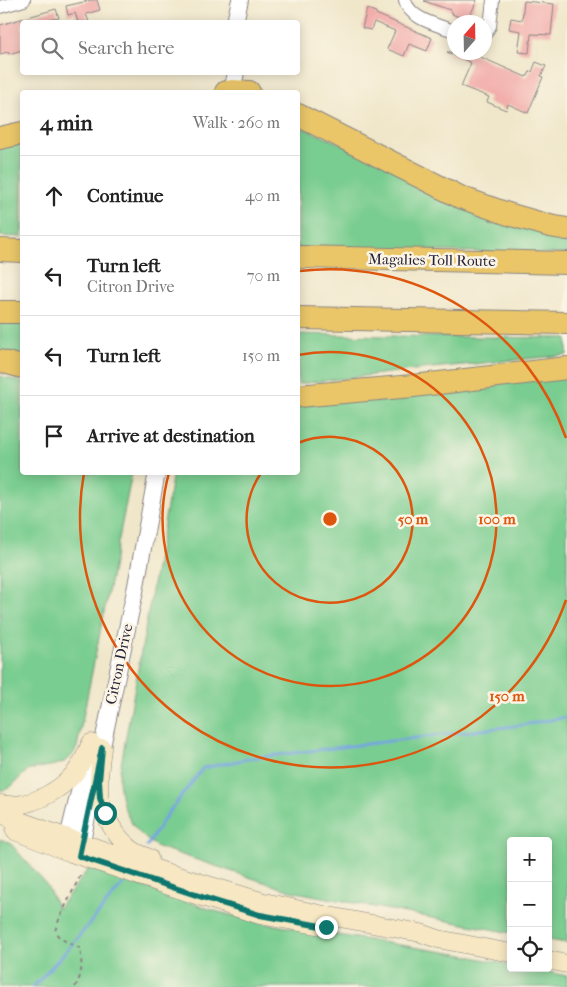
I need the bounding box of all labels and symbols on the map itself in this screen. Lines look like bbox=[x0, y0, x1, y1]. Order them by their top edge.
north arrow bbox=[447, 15, 492, 60]
street label: Magalies Toll Route bbox=[368, 250, 496, 270]
centre of rings bbox=[321, 510, 339, 528]
text: 50 m bbox=[398, 510, 429, 528]
text: 100 m bbox=[478, 510, 516, 528]
street label: Citron Drive bbox=[102, 621, 136, 706]
text: 150 m bbox=[489, 687, 525, 705]
route start bbox=[94, 802, 117, 825]
route end bbox=[315, 916, 338, 939]

